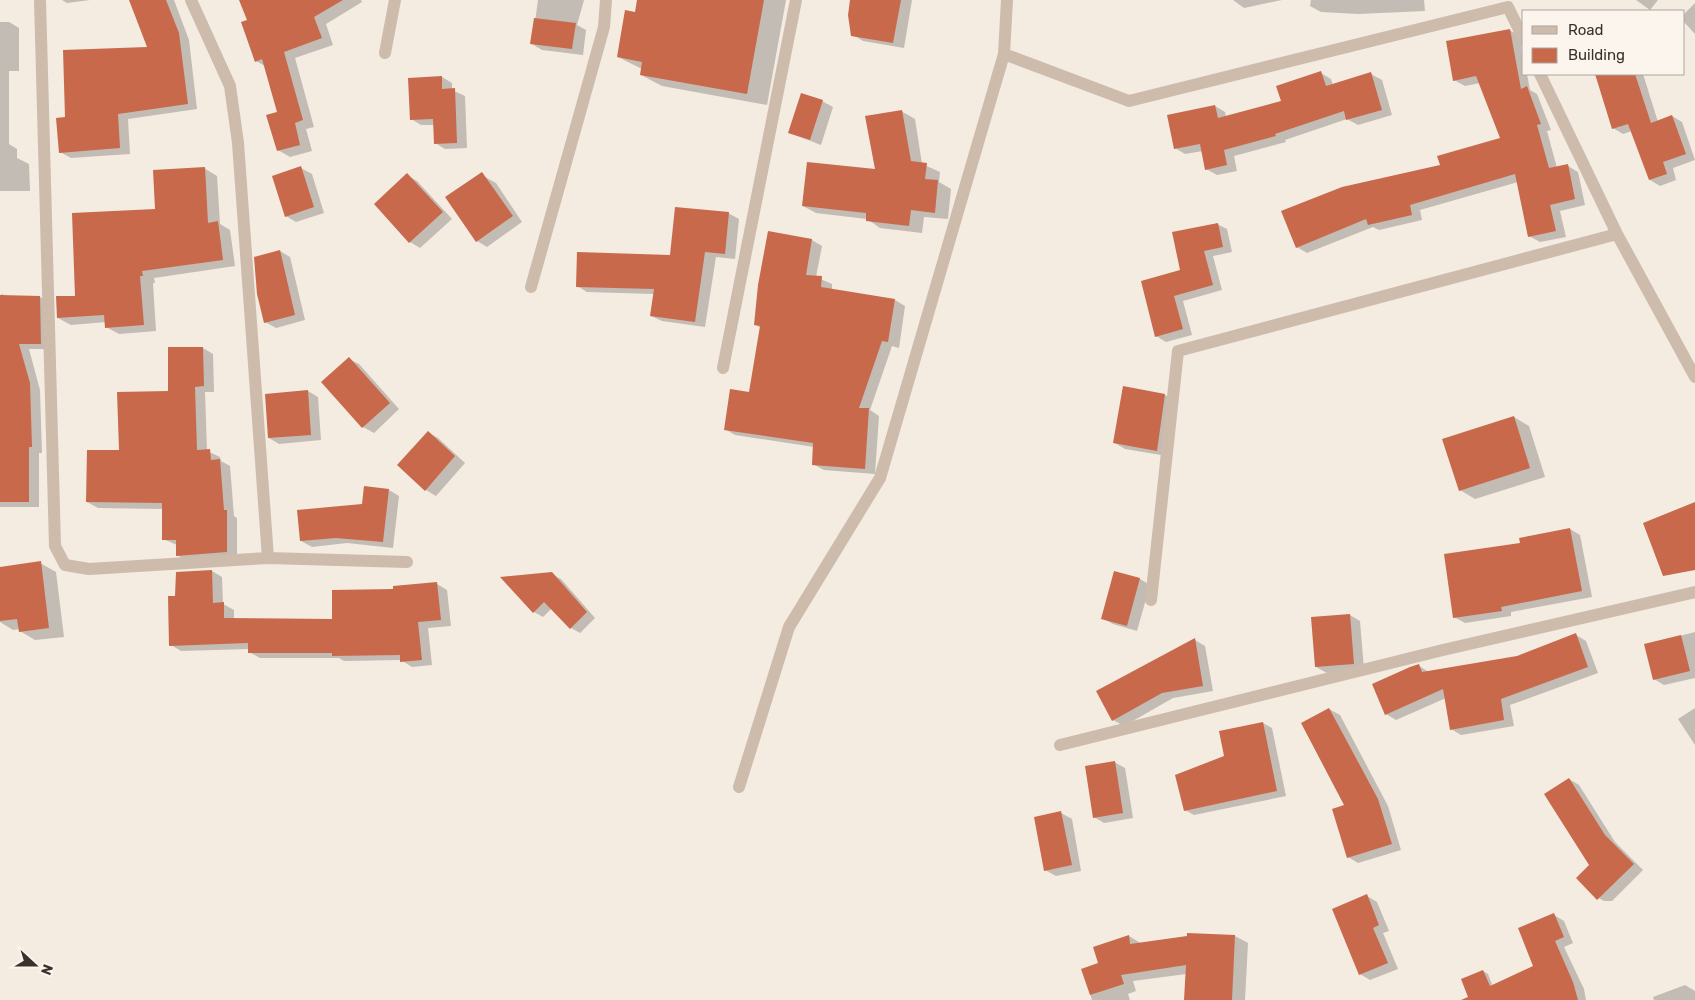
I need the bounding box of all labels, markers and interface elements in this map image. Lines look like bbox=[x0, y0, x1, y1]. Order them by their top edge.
legend bbox=[1522, 10, 1685, 75]
text: Road bbox=[1568, 21, 1604, 39]
text: Building bbox=[1568, 46, 1625, 64]
north arrow bbox=[10, 940, 60, 990]
text: N bbox=[37, 962, 56, 977]

